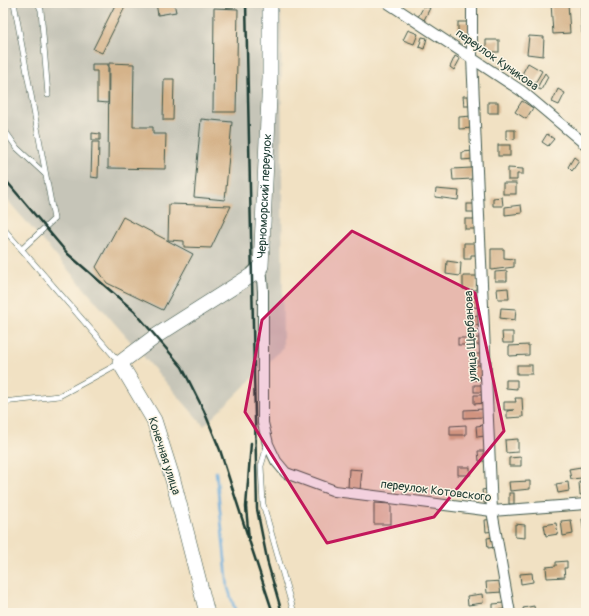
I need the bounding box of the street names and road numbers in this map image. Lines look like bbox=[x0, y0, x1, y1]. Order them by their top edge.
street label: переулок Куникова bbox=[453, 26, 542, 94]
street label: Черноморский переулок bbox=[254, 133, 275, 259]
street label: улица Щербанова bbox=[461, 290, 481, 383]
street label: Конечная улица bbox=[144, 415, 184, 497]
street label: переулок Котовского bbox=[380, 477, 493, 505]

